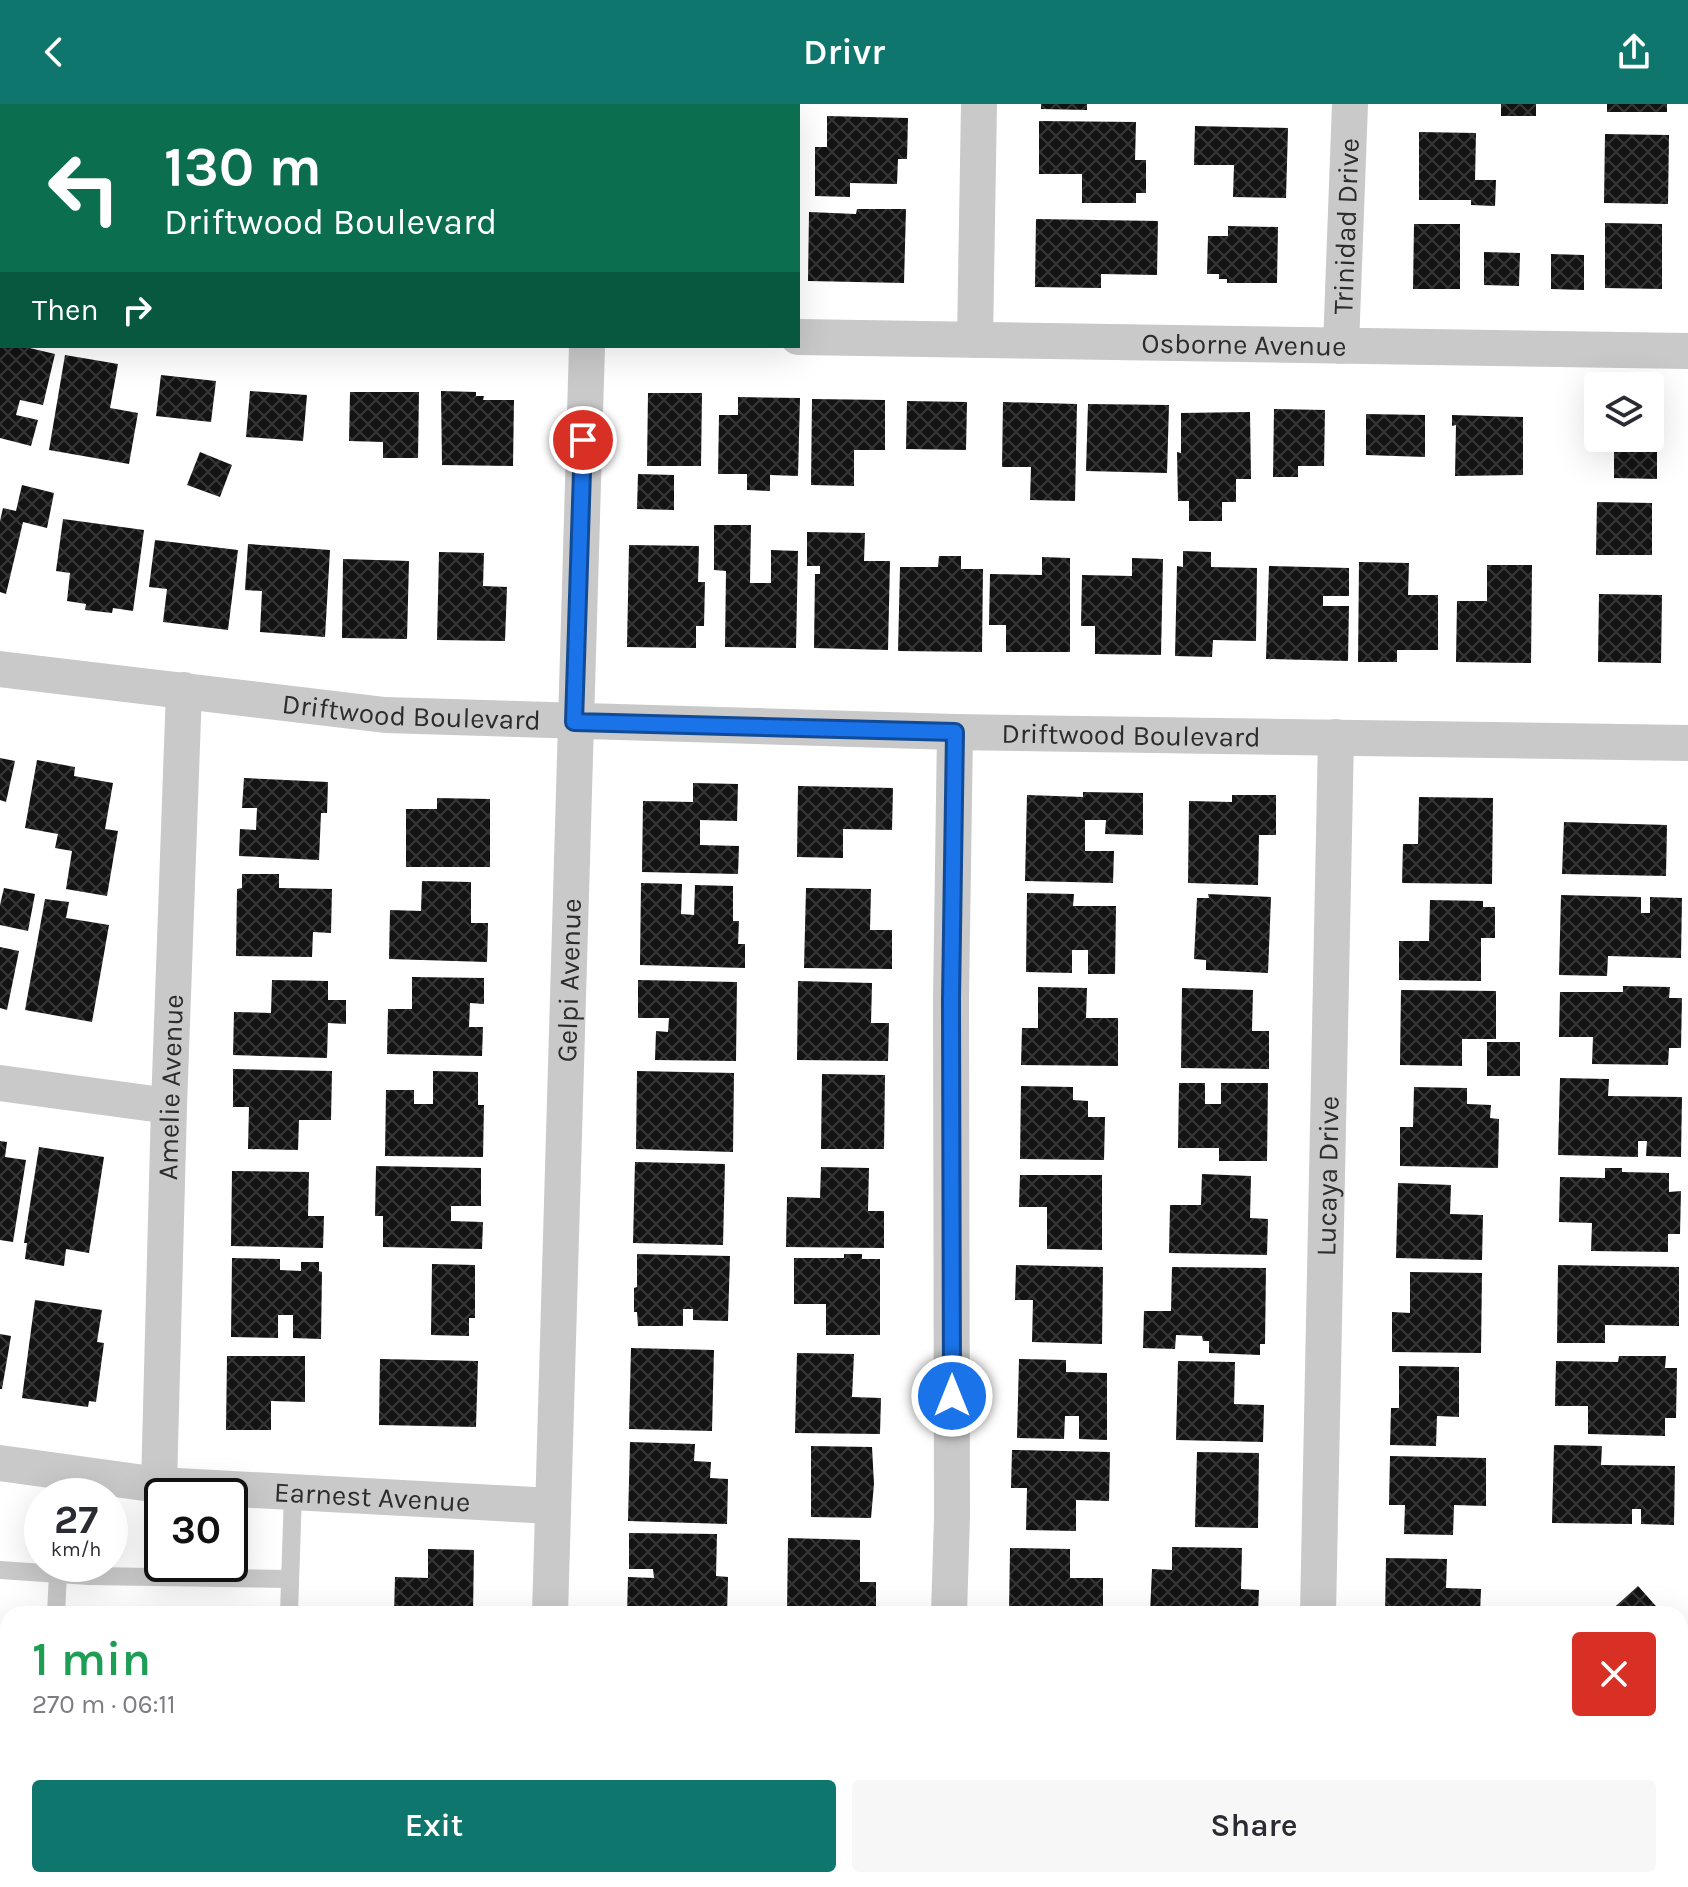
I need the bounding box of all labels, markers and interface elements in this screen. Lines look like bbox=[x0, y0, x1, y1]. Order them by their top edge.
icon: back bbox=[32, 30, 76, 74]
icon: share bbox=[1612, 30, 1656, 74]
text: Drivr bbox=[803, 31, 885, 73]
text: 130 m bbox=[164, 134, 322, 199]
icon: left bbox=[32, 136, 136, 240]
street label: Trinidad Drive bbox=[1326, 137, 1365, 315]
text: Driftwood Boulevard bbox=[164, 201, 497, 243]
icon: right bbox=[115, 288, 159, 332]
text: Then bbox=[32, 292, 99, 328]
street label: Osborne Avenue bbox=[1141, 326, 1347, 362]
map controls bbox=[1584, 372, 1664, 452]
button: layers bbox=[1584, 372, 1664, 452]
pin bbox=[549, 406, 617, 474]
icon: arrive bbox=[561, 418, 605, 462]
street label: Driftwood Boulevard bbox=[280, 686, 541, 736]
street label: Driftwood Boulevard bbox=[1001, 716, 1261, 753]
street label: Gelpi Avenue bbox=[550, 898, 587, 1063]
street label: Amelie Avenue bbox=[151, 994, 190, 1181]
street label: Lucaya Drive bbox=[1309, 1096, 1345, 1257]
position arrow bbox=[910, 1354, 994, 1438]
street label: Earnest Avenue bbox=[273, 1475, 471, 1518]
speed limit sign: 30 bbox=[144, 1478, 248, 1582]
text: 27 bbox=[54, 1496, 98, 1543]
text: km/h bbox=[51, 1538, 101, 1561]
text: 1 min bbox=[32, 1631, 151, 1687]
button: close bbox=[1572, 1632, 1656, 1716]
text: 270 m · 06:11 bbox=[32, 1689, 176, 1720]
button: Exit bbox=[32, 1780, 836, 1872]
button: Share bbox=[852, 1780, 1656, 1872]

